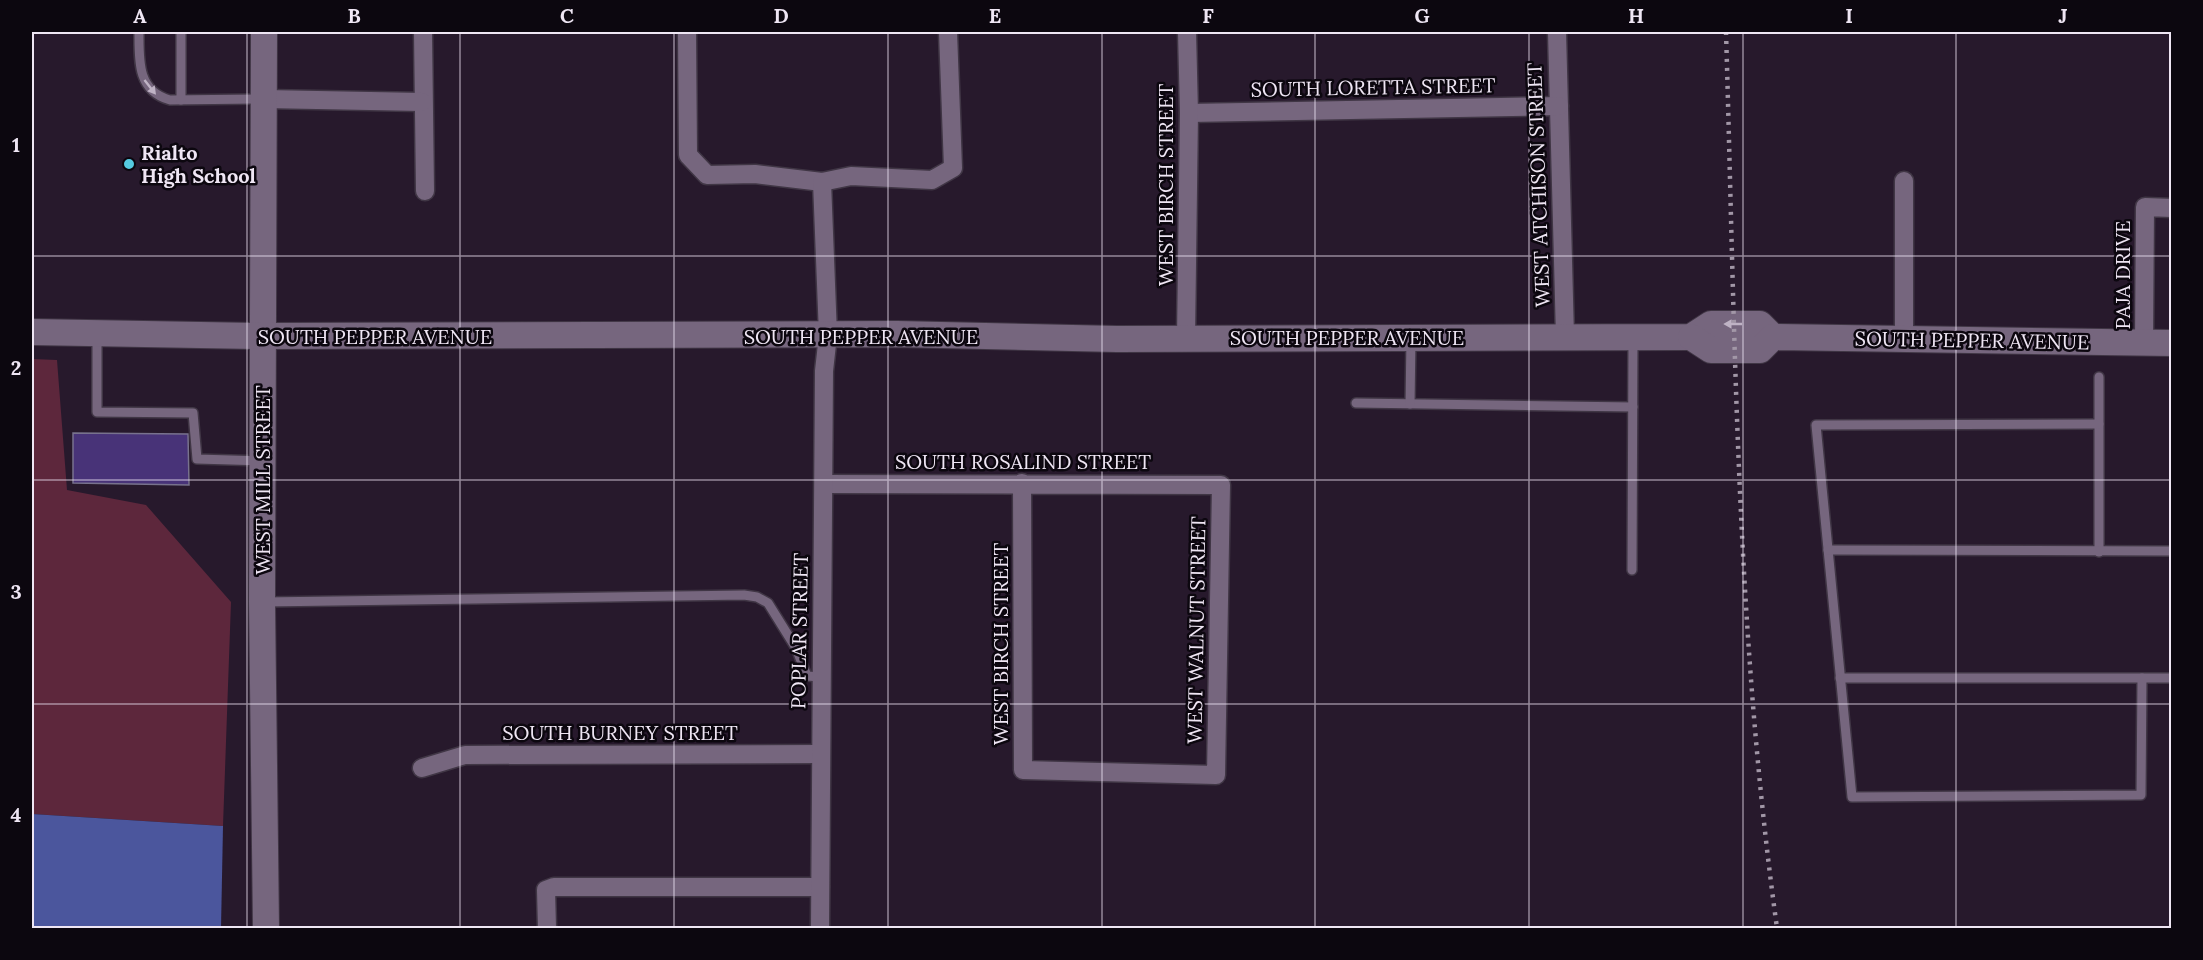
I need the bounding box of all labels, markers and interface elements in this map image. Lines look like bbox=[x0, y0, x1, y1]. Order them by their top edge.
text: A bbox=[133, 3, 147, 28]
text: B bbox=[347, 3, 361, 28]
text: C bbox=[560, 3, 574, 28]
text: D bbox=[773, 3, 789, 28]
text: E bbox=[989, 3, 1001, 28]
text: F bbox=[1202, 3, 1214, 28]
text: G bbox=[1414, 3, 1430, 28]
text: H bbox=[1628, 3, 1644, 28]
text: I bbox=[1845, 3, 1853, 28]
text: J bbox=[2058, 3, 2068, 28]
street label: WEST ATCHISON STREET bbox=[1521, 62, 1555, 308]
street label: SOUTH LORETTA STREET bbox=[1250, 72, 1496, 102]
one-way arrow bbox=[144, 79, 156, 95]
street label: WEST BIRCH STREET bbox=[1153, 84, 1178, 286]
text: 1 bbox=[12, 132, 20, 157]
place label: Rialto High School bbox=[141, 140, 256, 188]
marker: Rialto High School bbox=[122, 157, 136, 171]
street label: PAJA DRIVE bbox=[2110, 220, 2135, 330]
one-way arrow bbox=[1724, 319, 1743, 329]
street label: SOUTH PEPPER AVENUE bbox=[258, 324, 492, 349]
street label: SOUTH PEPPER AVENUE bbox=[744, 324, 978, 349]
street label: SOUTH PEPPER AVENUE bbox=[1230, 325, 1464, 350]
street label: SOUTH PEPPER AVENUE bbox=[1855, 325, 2089, 355]
text: 2 bbox=[11, 355, 21, 380]
street label: WEST MILL STREET bbox=[250, 385, 275, 575]
street label: SOUTH ROSALIND STREET bbox=[895, 449, 1151, 474]
street label: WEST WALNUT STREET bbox=[1182, 516, 1210, 744]
street label: WEST BIRCH STREET bbox=[988, 543, 1013, 745]
street label: POPLAR STREET bbox=[785, 552, 813, 709]
text: 3 bbox=[10, 579, 22, 604]
street label: SOUTH BURNEY STREET bbox=[502, 720, 738, 745]
text: 4 bbox=[11, 802, 22, 827]

